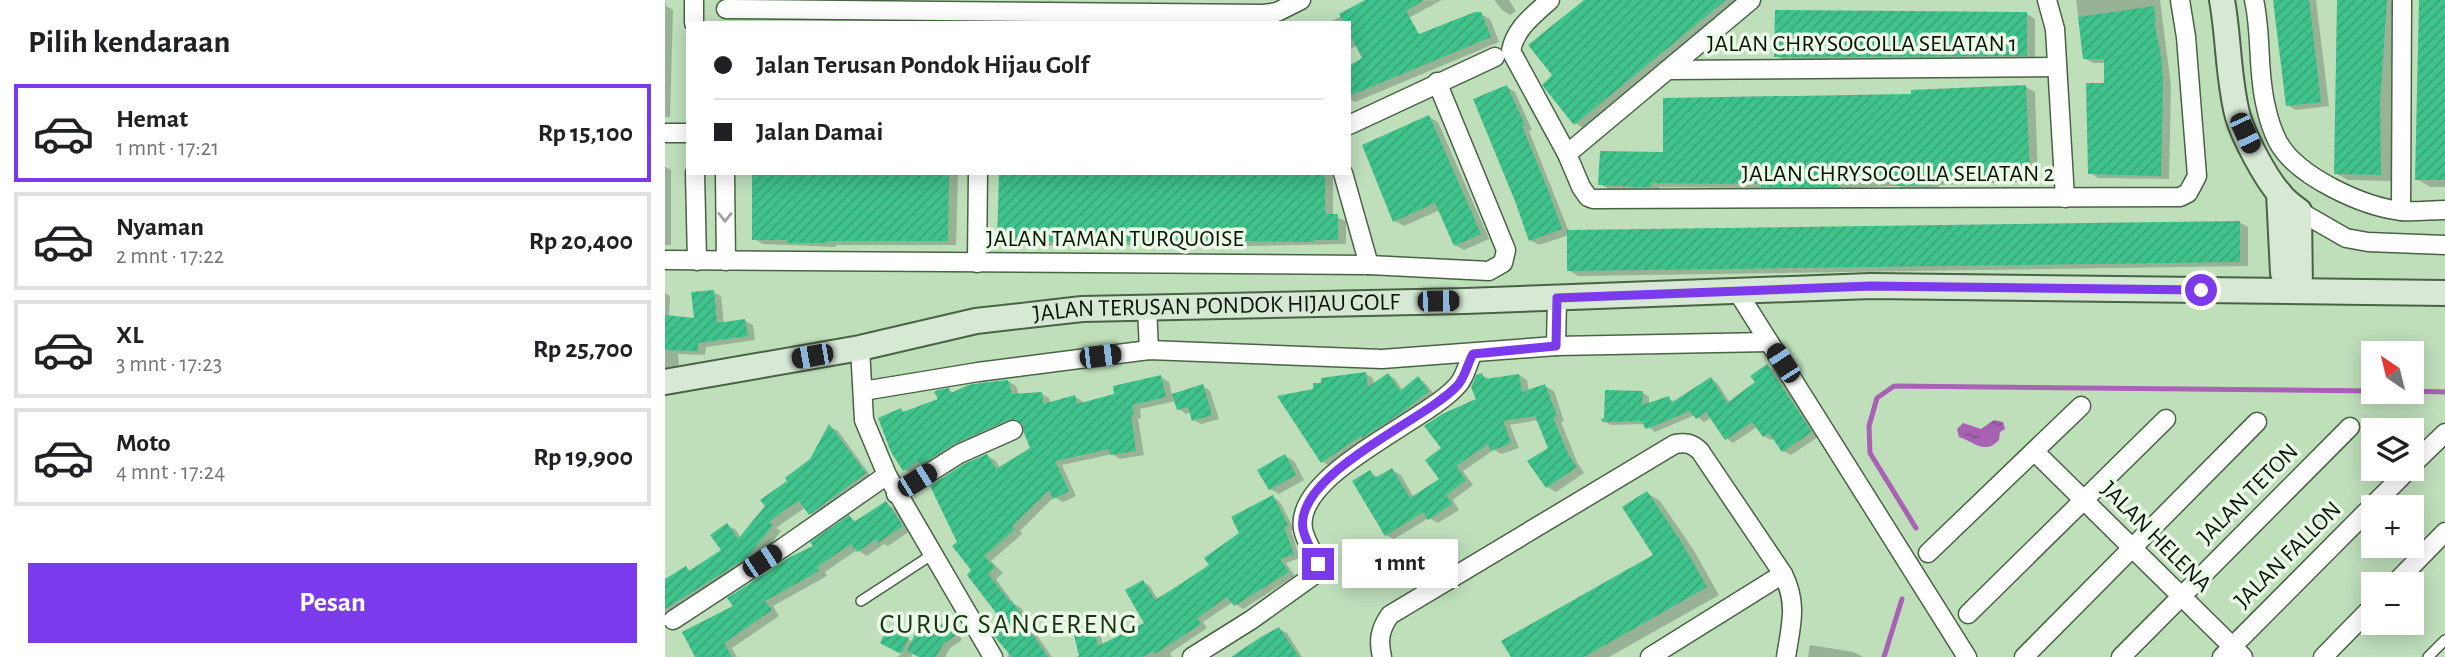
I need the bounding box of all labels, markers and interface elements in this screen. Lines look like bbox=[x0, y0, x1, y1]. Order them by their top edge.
text: Pilih kendaraan bbox=[28, 26, 230, 58]
street label: JALAN CHRYSOCOLLA SELATAN 1 bbox=[1707, 32, 2017, 56]
text: Jalan Terusan Pondok Hijau Golf bbox=[756, 52, 1089, 78]
icon: car bbox=[32, 102, 95, 165]
text: Hemat bbox=[116, 106, 188, 132]
car bbox=[2227, 110, 2264, 156]
text: Jalan Damai bbox=[756, 119, 883, 145]
text: Rp 15,100 bbox=[538, 120, 633, 146]
text: 1 mnt · 17:21 bbox=[116, 137, 219, 160]
street label: JALAN CHRYSOCOLLA SELATAN 2 bbox=[1742, 162, 2054, 186]
icon: car bbox=[32, 210, 95, 273]
one-way arrow bbox=[717, 212, 733, 223]
text: Nyaman bbox=[116, 214, 204, 240]
street label: JALAN TAMAN TURQUOISE bbox=[986, 227, 1244, 251]
text: Rp 20,400 bbox=[529, 228, 633, 254]
text: 2 mnt · 17:22 bbox=[116, 245, 224, 268]
route start bbox=[2185, 274, 2217, 306]
street label: JALAN TERUSAN PONDOK HIJAU GOLF bbox=[1032, 290, 1401, 326]
car bbox=[1417, 290, 1460, 312]
icon: car bbox=[32, 318, 95, 381]
text: XL bbox=[116, 322, 143, 348]
text: Rp 25,700 bbox=[533, 336, 633, 362]
car bbox=[1763, 340, 1804, 386]
north arrow bbox=[2361, 341, 2424, 404]
map controls bbox=[2361, 341, 2424, 635]
car bbox=[790, 342, 835, 370]
car bbox=[1078, 343, 1123, 369]
text: 3 mnt · 17:23 bbox=[116, 353, 222, 376]
button: layers bbox=[2361, 418, 2424, 481]
icon: car bbox=[32, 426, 95, 489]
text: Moto bbox=[116, 430, 171, 456]
street label: JALAN TETON bbox=[2193, 439, 2303, 549]
text: Rp 19,900 bbox=[533, 444, 633, 470]
car bbox=[894, 460, 941, 500]
text: 4 mnt · 17:24 bbox=[116, 461, 225, 484]
street label: JALAN HELENA bbox=[2096, 477, 2216, 597]
button: + bbox=[2361, 495, 2424, 558]
street label: JALAN FALLON bbox=[2230, 497, 2346, 613]
callout: 1 mnt bbox=[1343, 540, 1458, 588]
car bbox=[739, 541, 786, 581]
route end bbox=[1302, 548, 1334, 580]
text: 1 mnt bbox=[1375, 552, 1425, 575]
button: Pesan bbox=[28, 563, 637, 643]
button: − bbox=[2361, 572, 2424, 635]
district label: CURUG SANGERENG bbox=[880, 611, 1138, 639]

